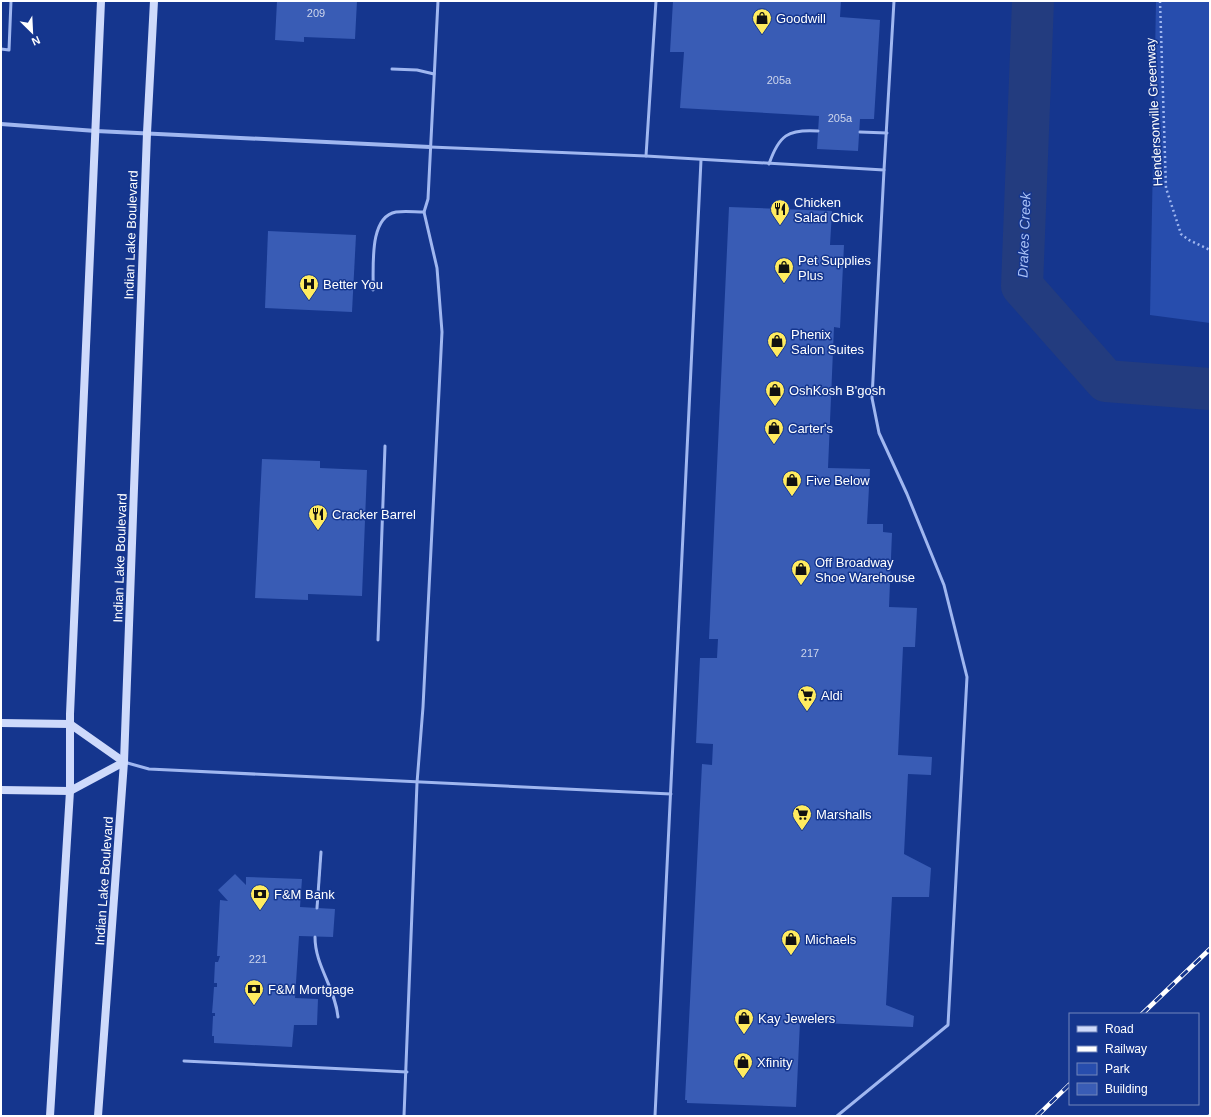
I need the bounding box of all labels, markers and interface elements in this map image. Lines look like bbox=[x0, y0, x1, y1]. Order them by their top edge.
house number: 209 bbox=[307, 7, 325, 19]
shop icon: Goodwill bbox=[751, 7, 773, 35]
place label: Goodwill bbox=[776, 11, 826, 26]
north arrow bbox=[12, 12, 52, 52]
text: N bbox=[30, 34, 42, 48]
street label: Hendersonville Greenway bbox=[1143, 37, 1165, 187]
house number: 205a bbox=[767, 74, 792, 86]
house number: 205a bbox=[828, 112, 853, 124]
street label: Indian Lake Boulevard bbox=[121, 170, 141, 300]
water label: Drakes Creek bbox=[1015, 191, 1034, 278]
place label: Chicken Salad Chick bbox=[794, 195, 864, 225]
restaurant icon: Chicken Salad Chick bbox=[769, 198, 791, 226]
place label: Pet Supplies Plus bbox=[798, 253, 871, 283]
shop icon: Pet Supplies Plus bbox=[773, 256, 795, 284]
hospital icon: Better You bbox=[298, 273, 320, 301]
place label: Better You bbox=[323, 277, 383, 292]
place label: Phenix Salon Suites bbox=[791, 327, 864, 357]
shop icon: Phenix Salon Suites bbox=[766, 330, 788, 358]
shop icon: OshKosh B'gosh bbox=[764, 379, 786, 407]
place label: OshKosh B'gosh bbox=[789, 383, 885, 398]
shop icon: Carter's bbox=[763, 417, 785, 445]
place label: Carter's bbox=[788, 421, 834, 436]
shop icon: Five Below bbox=[781, 469, 803, 497]
place label: Five Below bbox=[806, 473, 870, 488]
street label: Indian Lake Boulevard bbox=[110, 493, 130, 623]
restaurant icon: Cracker Barrel bbox=[307, 503, 329, 531]
place label: Cracker Barrel bbox=[332, 507, 416, 522]
place label: Off Broadway Shoe Warehouse bbox=[815, 555, 915, 585]
shop icon: Off Broadway Shoe Warehouse bbox=[790, 558, 812, 586]
house number: 217 bbox=[801, 647, 819, 659]
supermarket icon: Aldi bbox=[796, 684, 818, 712]
place label: Aldi bbox=[821, 688, 843, 703]
supermarket icon: Marshalls bbox=[791, 803, 813, 831]
place label: Marshalls bbox=[816, 807, 872, 822]
street label: Indian Lake Boulevard bbox=[92, 816, 116, 946]
bank icon: F&M Bank bbox=[249, 883, 271, 911]
place label: F&M Bank bbox=[274, 887, 335, 902]
shop icon: Michaels bbox=[780, 928, 802, 956]
place label: Michaels bbox=[805, 932, 857, 947]
house number: 221 bbox=[249, 953, 267, 965]
bank icon: F&M Mortgage bbox=[243, 978, 265, 1006]
place label: F&M Mortgage bbox=[268, 982, 354, 997]
shop icon: Kay Jewelers bbox=[733, 1007, 755, 1035]
place label: Kay Jewelers bbox=[758, 1011, 836, 1026]
legend bbox=[1069, 1013, 1199, 1105]
text: Road bbox=[1105, 1022, 1134, 1036]
text: Railway bbox=[1105, 1042, 1147, 1056]
shop icon: Xfinity bbox=[732, 1051, 754, 1079]
place label: Xfinity bbox=[757, 1055, 793, 1070]
text: Park bbox=[1105, 1062, 1131, 1076]
text: Building bbox=[1105, 1082, 1148, 1096]

